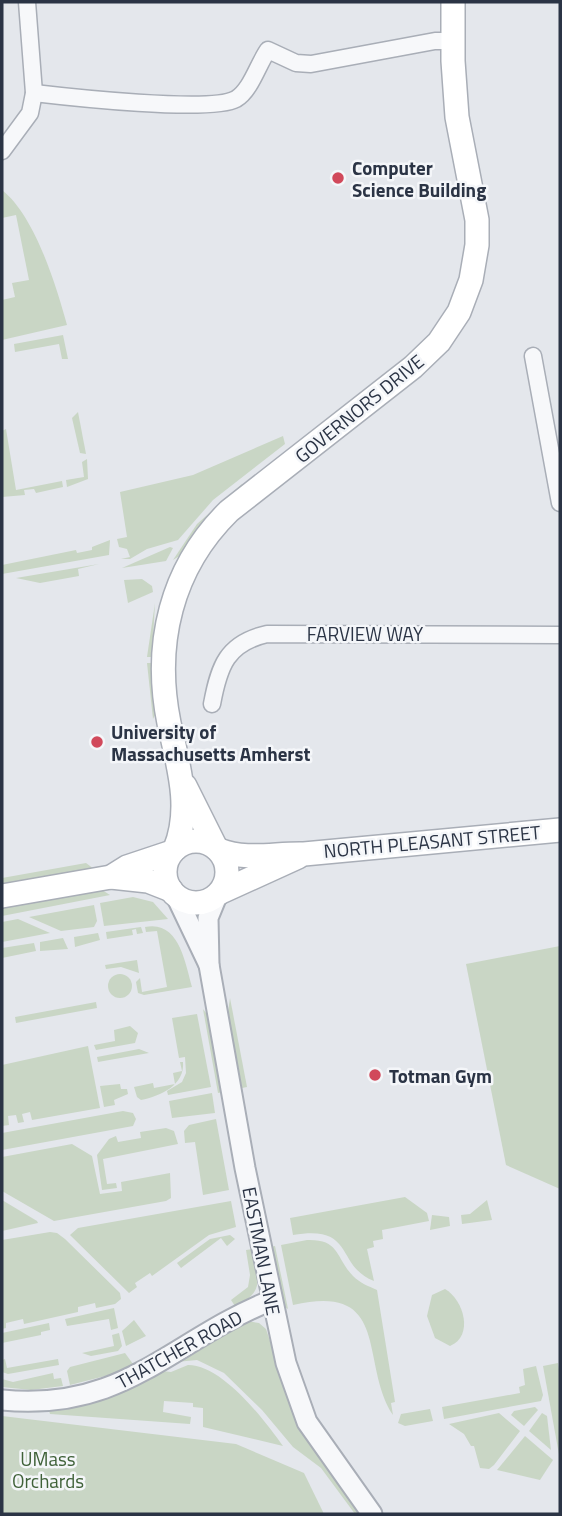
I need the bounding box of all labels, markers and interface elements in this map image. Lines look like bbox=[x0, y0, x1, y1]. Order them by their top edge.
place label: Computer Science Building bbox=[352, 153, 486, 204]
marker: Computer Science Building bbox=[330, 170, 346, 186]
street label: GOVERNORS DRIVE bbox=[288, 347, 430, 469]
street label: FARVIEW WAY bbox=[307, 619, 424, 648]
place label: University of Massachusetts Amherst bbox=[111, 717, 310, 768]
marker: University of Massachusetts Amherst bbox=[89, 734, 105, 750]
street label: NORTH PLEASANT STREET bbox=[322, 817, 542, 865]
place label: Totman Gym bbox=[389, 1061, 492, 1090]
marker: Totman Gym bbox=[367, 1067, 383, 1083]
street label: EASTMAN LANE bbox=[235, 1184, 289, 1318]
street label: THATCHER ROAD bbox=[111, 1302, 247, 1396]
park label: UMass Orchards bbox=[12, 1444, 84, 1495]

